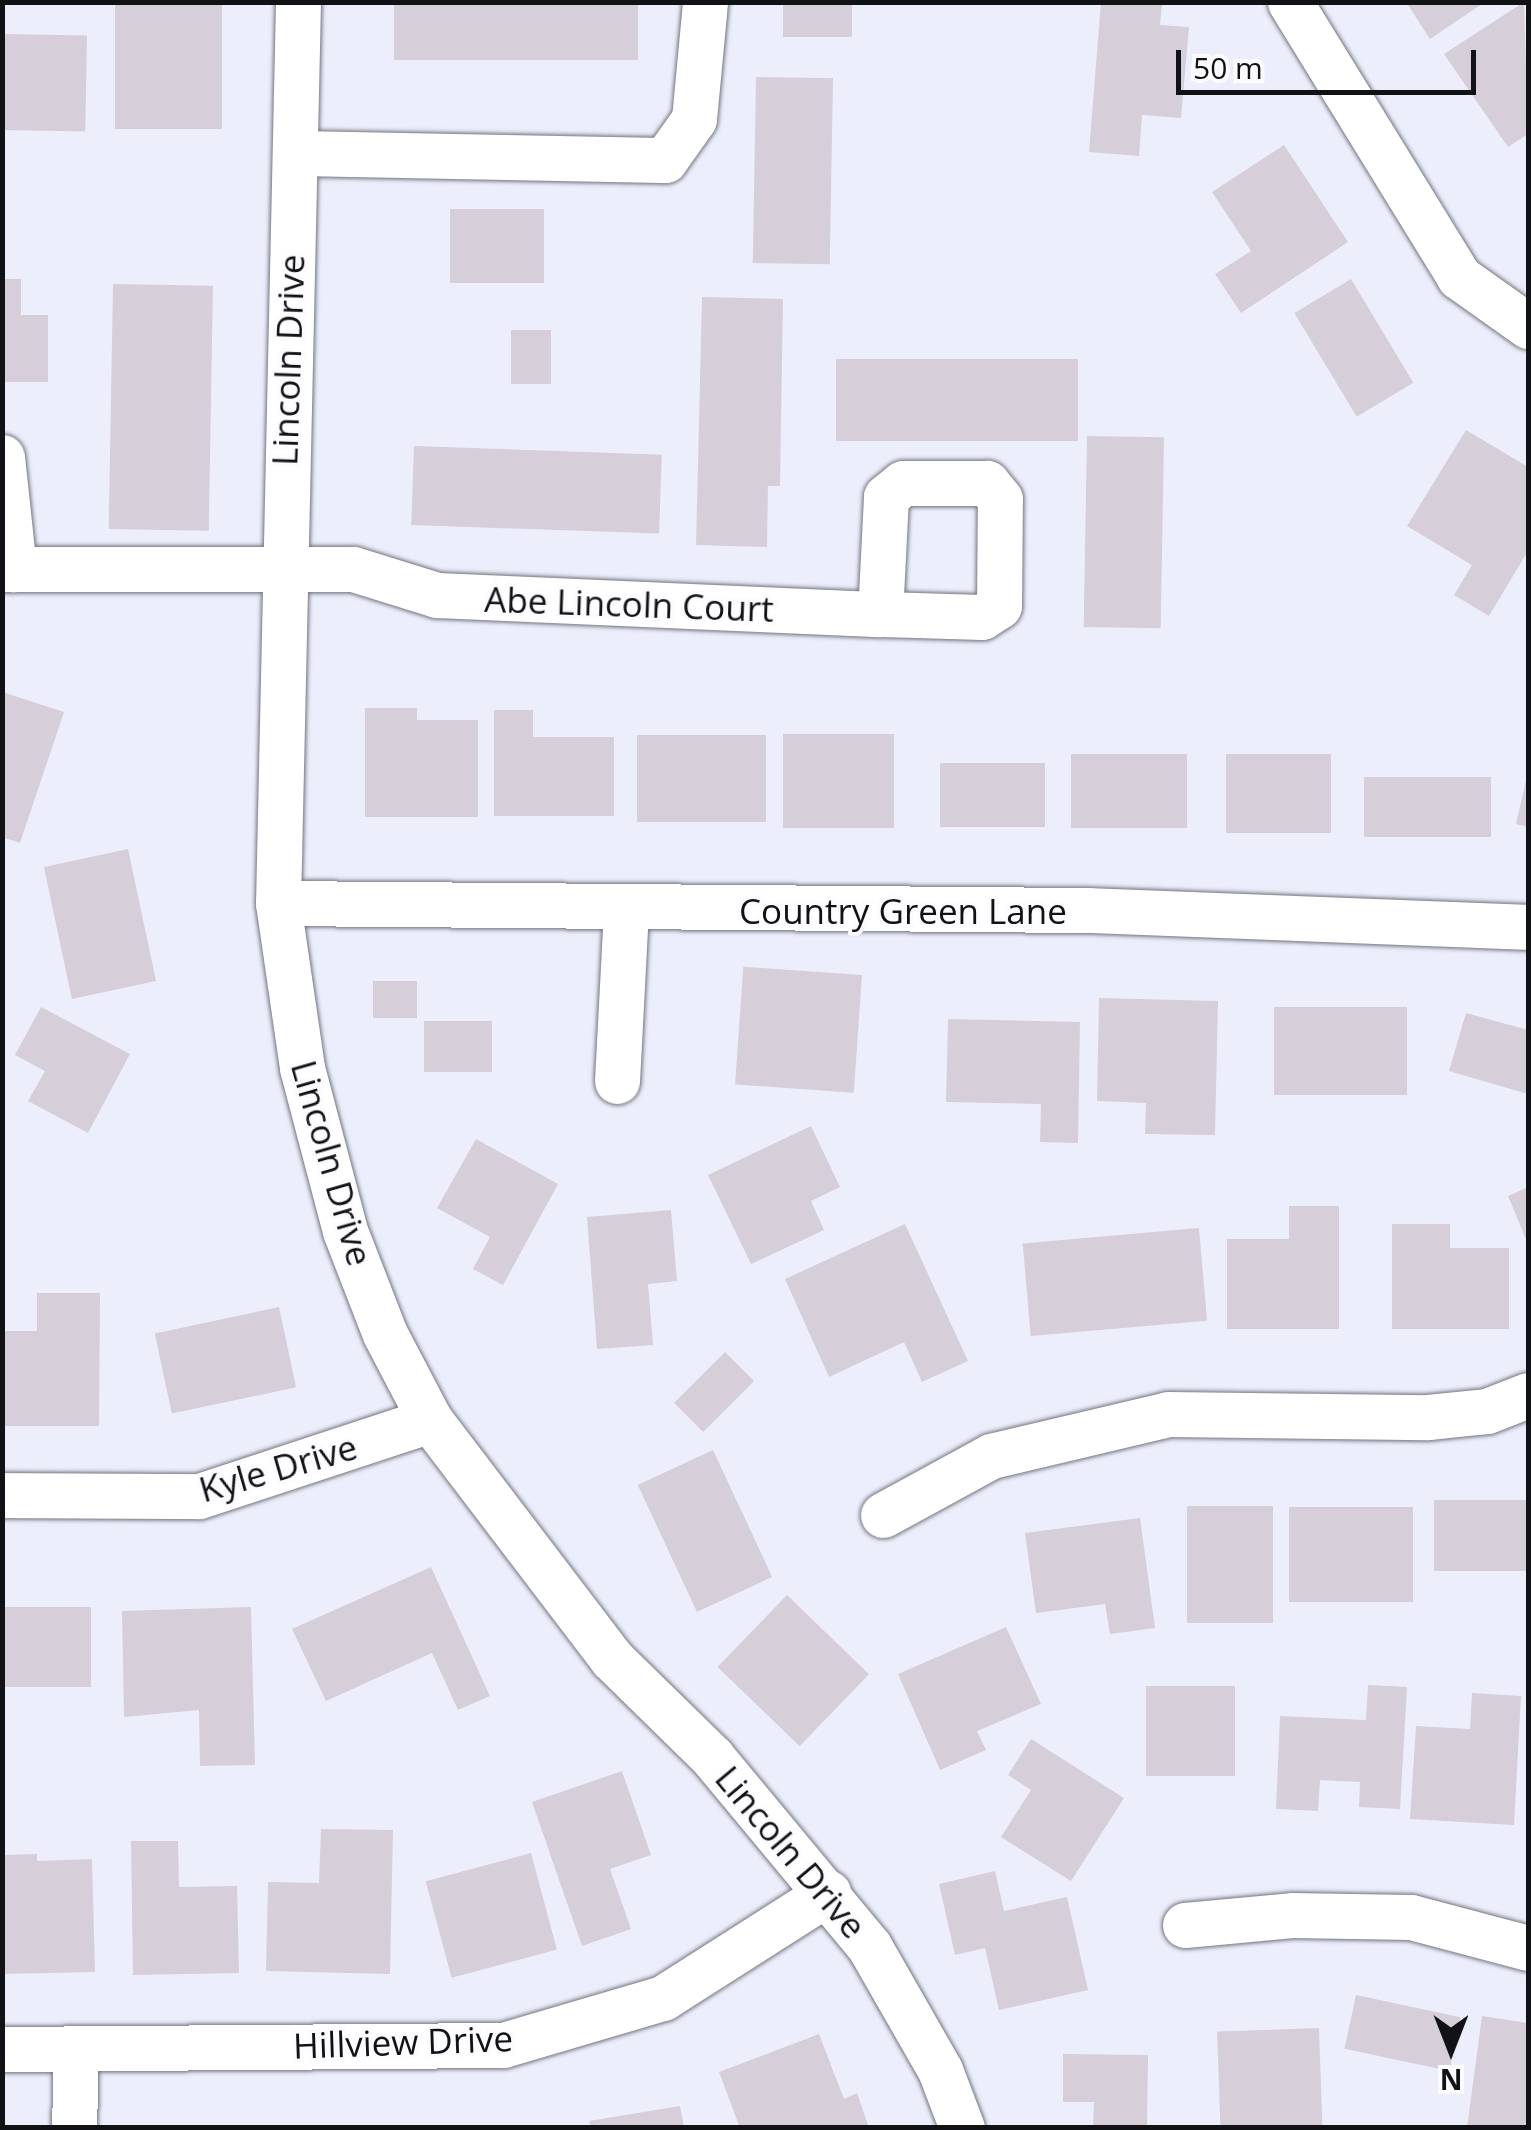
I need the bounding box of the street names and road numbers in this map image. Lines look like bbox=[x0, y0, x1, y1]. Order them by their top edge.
street label: Lincoln Drive bbox=[263, 254, 313, 466]
street label: Abe Lincoln Court bbox=[484, 578, 774, 630]
street label: Country Green Lane bbox=[739, 890, 1067, 932]
street label: Lincoln Drive bbox=[283, 1056, 381, 1270]
street label: Kyle Drive bbox=[194, 1425, 362, 1511]
street label: Lincoln Drive bbox=[707, 1758, 875, 1946]
street label: Hillview Drive bbox=[292, 2017, 514, 2067]

